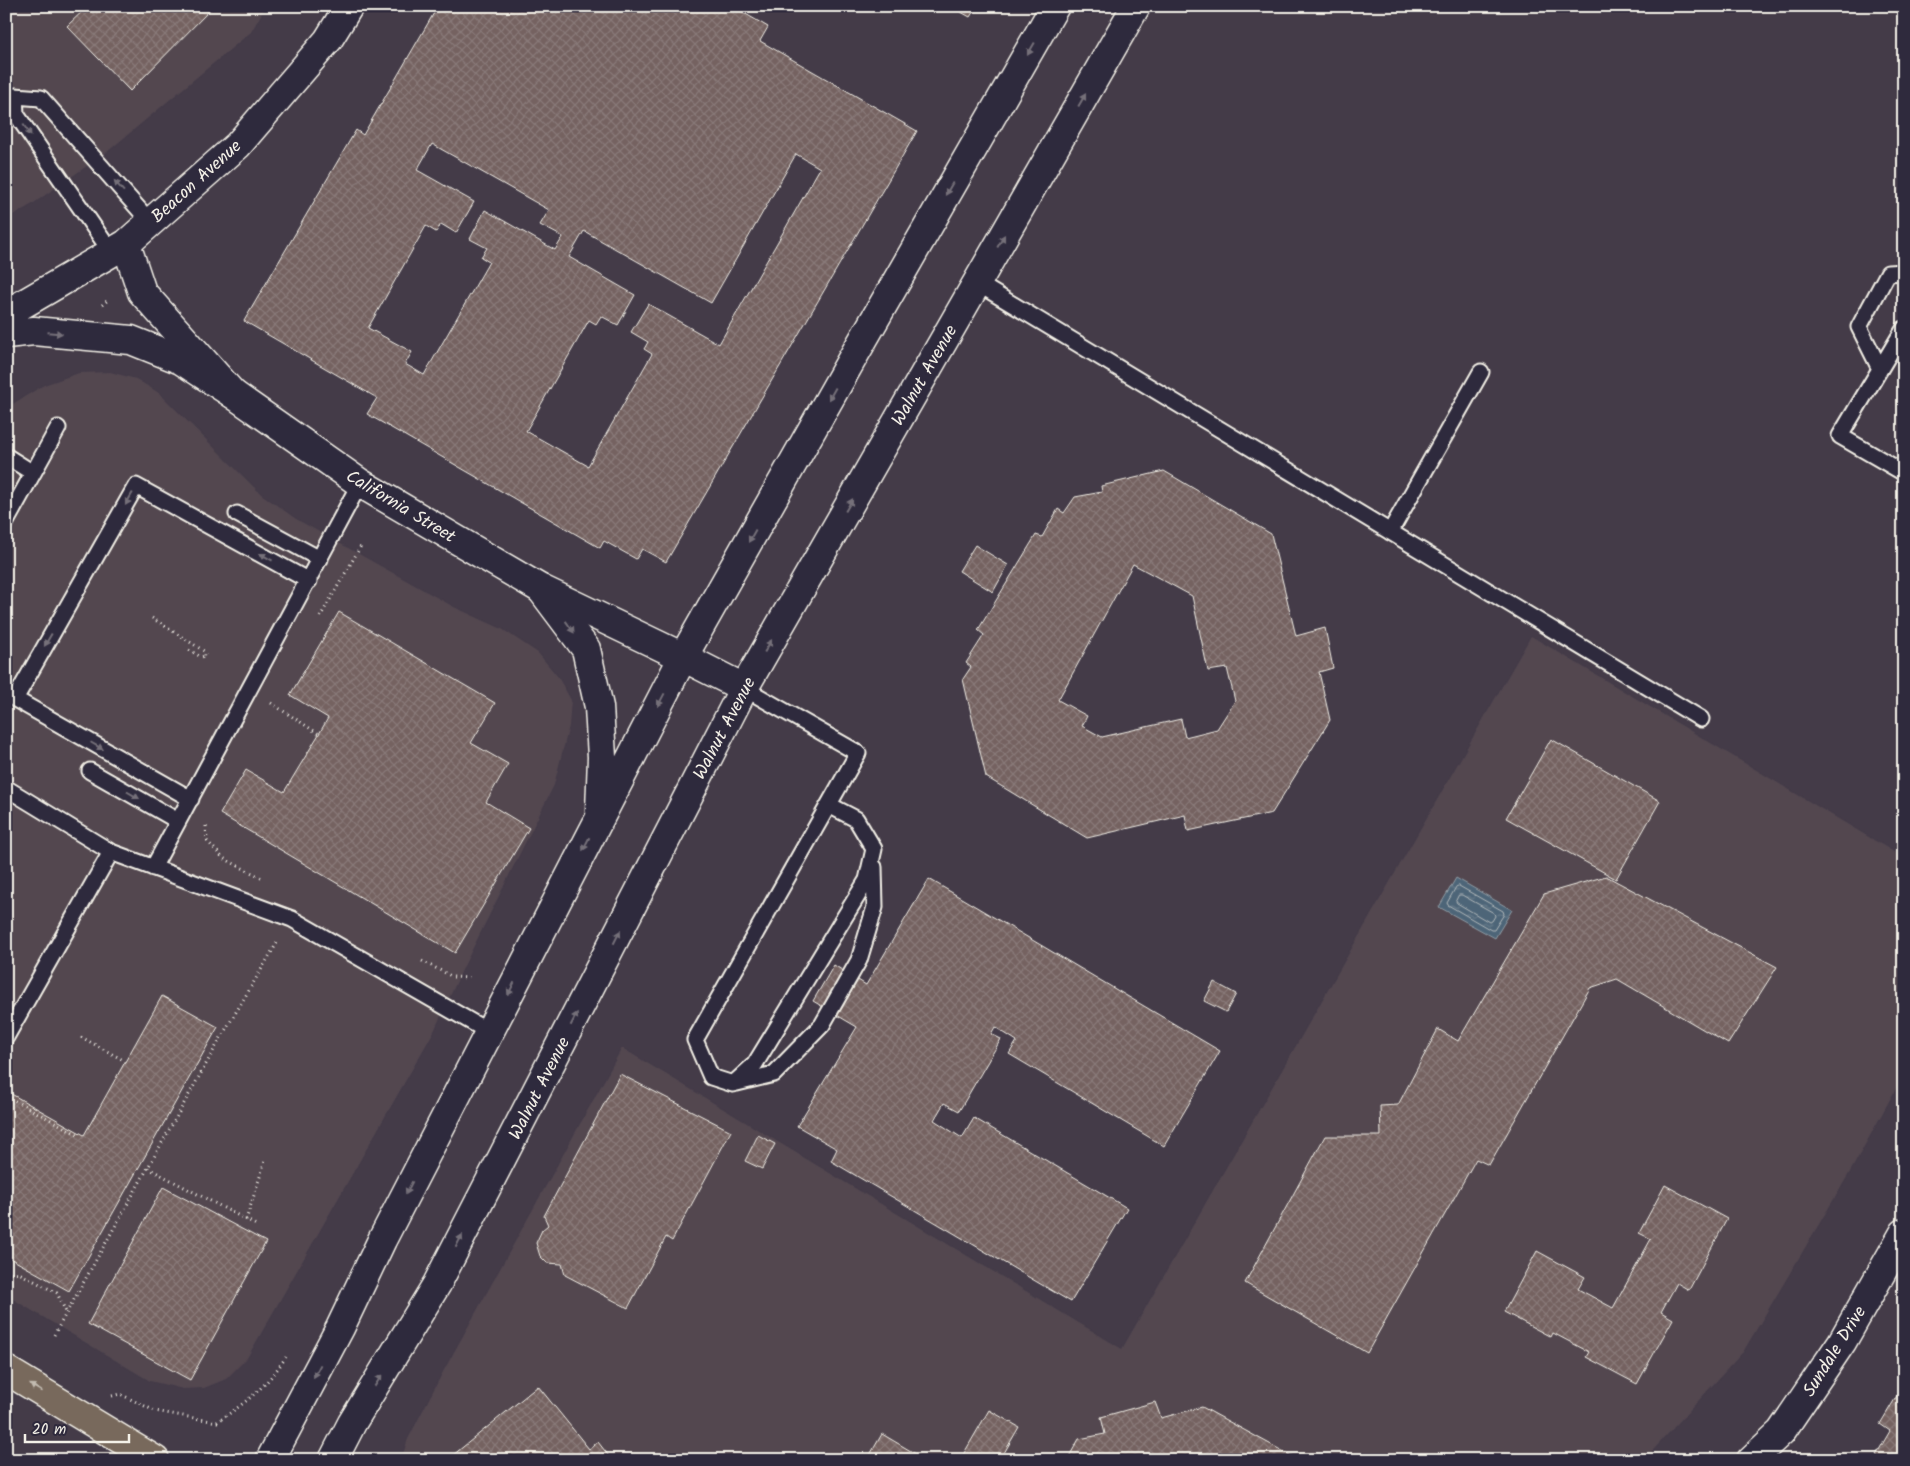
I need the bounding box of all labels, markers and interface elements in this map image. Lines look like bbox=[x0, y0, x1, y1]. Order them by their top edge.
one-way arrow bbox=[1027, 41, 1035, 56]
one-way arrow bbox=[1077, 94, 1086, 107]
one-way arrow bbox=[22, 123, 32, 136]
street label: Beacon Avenue bbox=[145, 133, 249, 231]
one-way arrow bbox=[113, 181, 125, 193]
one-way arrow bbox=[945, 181, 953, 196]
one-way arrow bbox=[997, 234, 1005, 249]
street label: Walnut Avenue bbox=[885, 320, 966, 432]
one-way arrow bbox=[47, 329, 63, 337]
one-way arrow bbox=[827, 388, 836, 401]
street label: California Street bbox=[340, 463, 462, 552]
one-way arrow bbox=[125, 492, 133, 507]
one-way arrow bbox=[845, 498, 854, 512]
one-way arrow bbox=[747, 529, 756, 542]
one-way arrow bbox=[259, 553, 273, 561]
one-way arrow bbox=[565, 621, 575, 634]
one-way arrow bbox=[44, 634, 53, 647]
one-way arrow bbox=[764, 639, 773, 653]
street label: Walnut Avenue bbox=[686, 672, 765, 785]
one-way arrow bbox=[657, 693, 665, 707]
one-way arrow bbox=[90, 741, 104, 750]
one-way arrow bbox=[125, 791, 140, 799]
one-way arrow bbox=[582, 837, 590, 851]
one-way arrow bbox=[613, 930, 621, 944]
one-way arrow bbox=[507, 981, 515, 996]
one-way arrow bbox=[570, 1012, 578, 1026]
street label: Walnut Avenue bbox=[502, 1032, 579, 1145]
one-way arrow bbox=[405, 1181, 413, 1195]
one-way arrow bbox=[455, 1234, 463, 1248]
street label: Sundale Drive bbox=[1796, 1301, 1875, 1403]
one-way arrow bbox=[313, 1364, 321, 1379]
one-way arrow bbox=[373, 1375, 382, 1388]
one-way arrow bbox=[30, 1383, 43, 1392]
scale bar bbox=[25, 1411, 129, 1443]
text: 20 m bbox=[32, 1418, 66, 1442]

